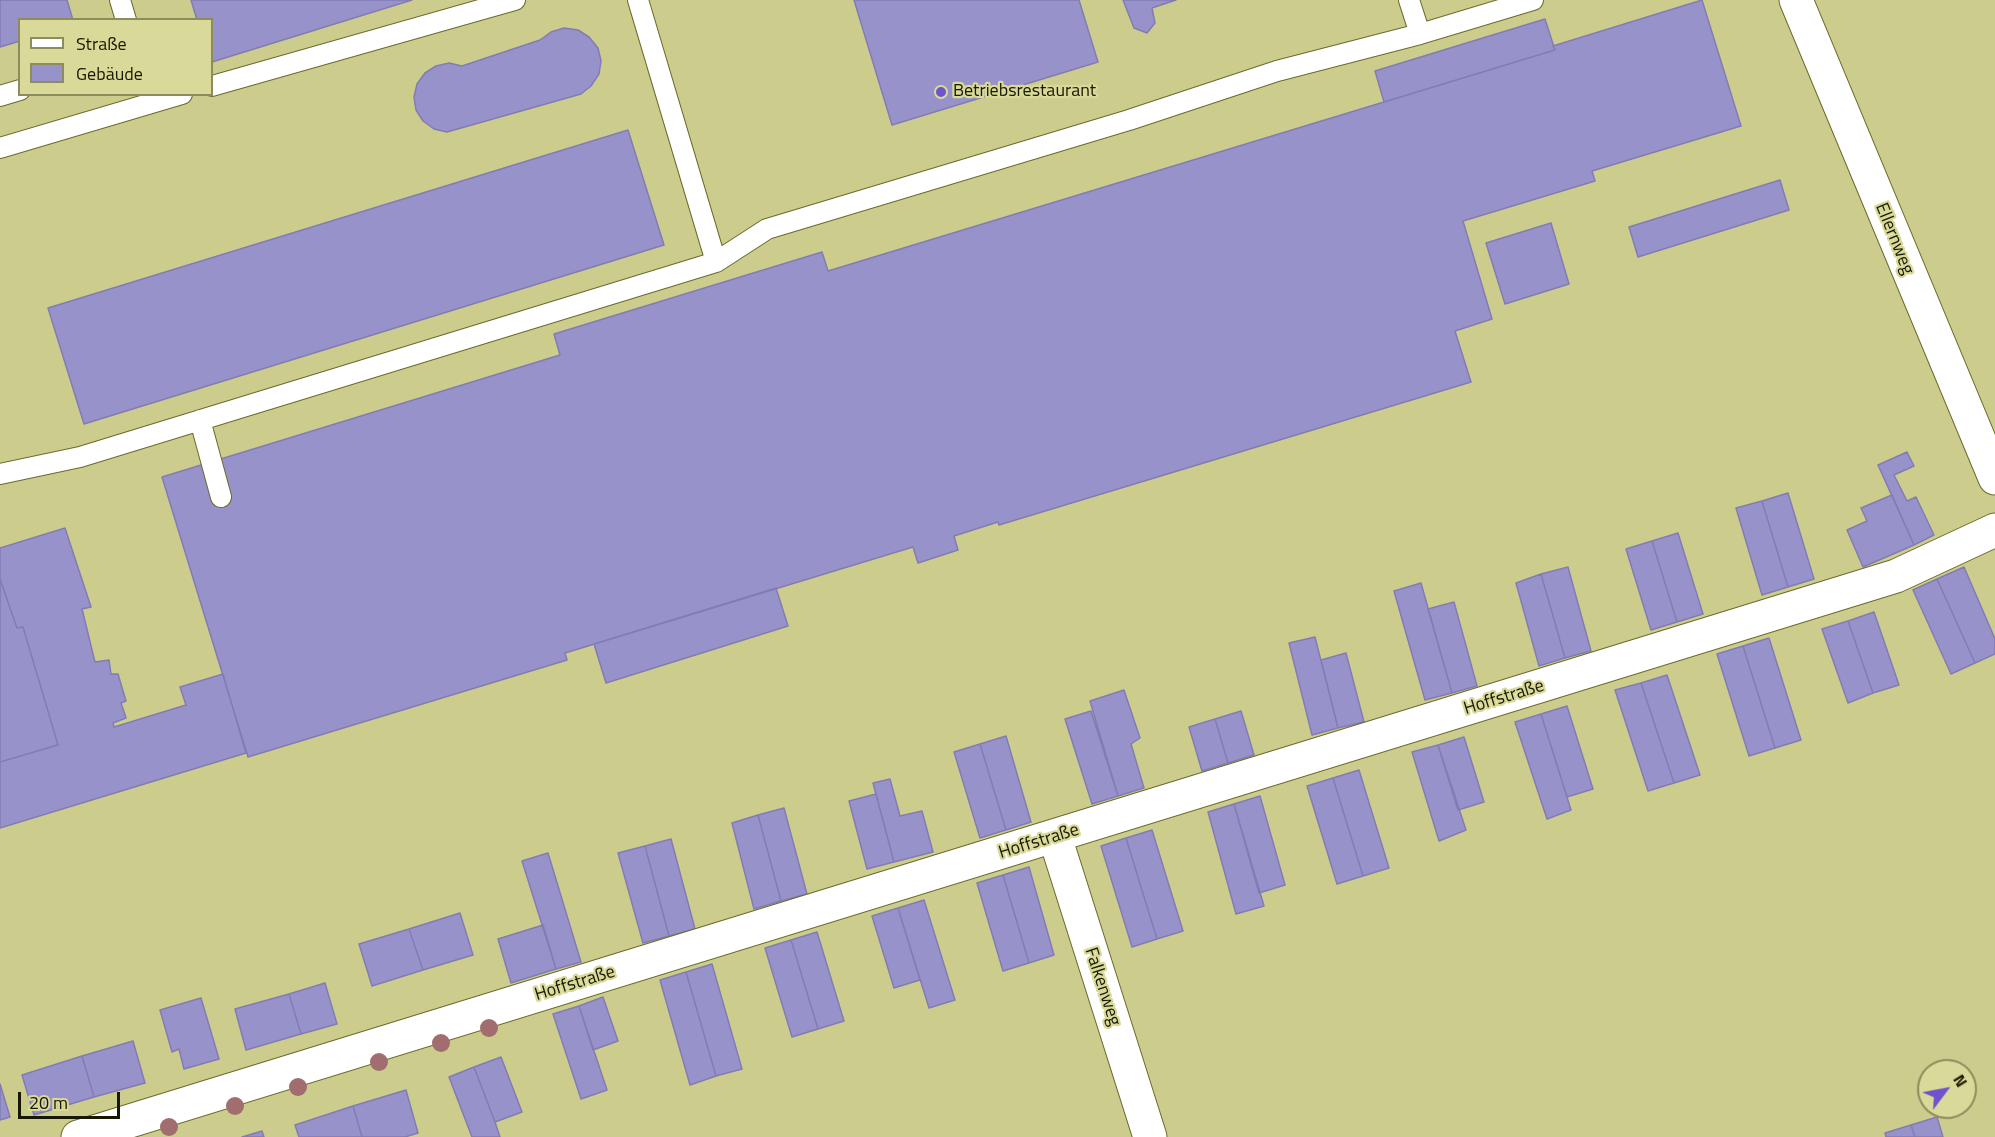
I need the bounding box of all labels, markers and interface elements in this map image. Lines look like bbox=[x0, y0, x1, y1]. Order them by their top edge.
legend bbox=[18, 18, 213, 96]
text: Straße bbox=[76, 30, 127, 57]
text: Gebäude bbox=[76, 60, 143, 87]
place label: Betriebsrestaurant bbox=[953, 81, 1096, 103]
marker: Betriebsrestaurant bbox=[934, 85, 948, 99]
street label: Ellernweg bbox=[1870, 200, 1918, 278]
street label: Hoffstraße bbox=[1461, 676, 1547, 720]
street label: Hoffstraße bbox=[996, 820, 1082, 864]
street label: Falkenweg bbox=[1079, 945, 1125, 1029]
street label: Hoffstraße bbox=[532, 962, 618, 1006]
north arrow bbox=[1917, 1059, 1977, 1119]
text: N bbox=[1947, 1069, 1974, 1092]
scale bar bbox=[21, 1080, 123, 1118]
text: 20 m bbox=[29, 1089, 68, 1116]

